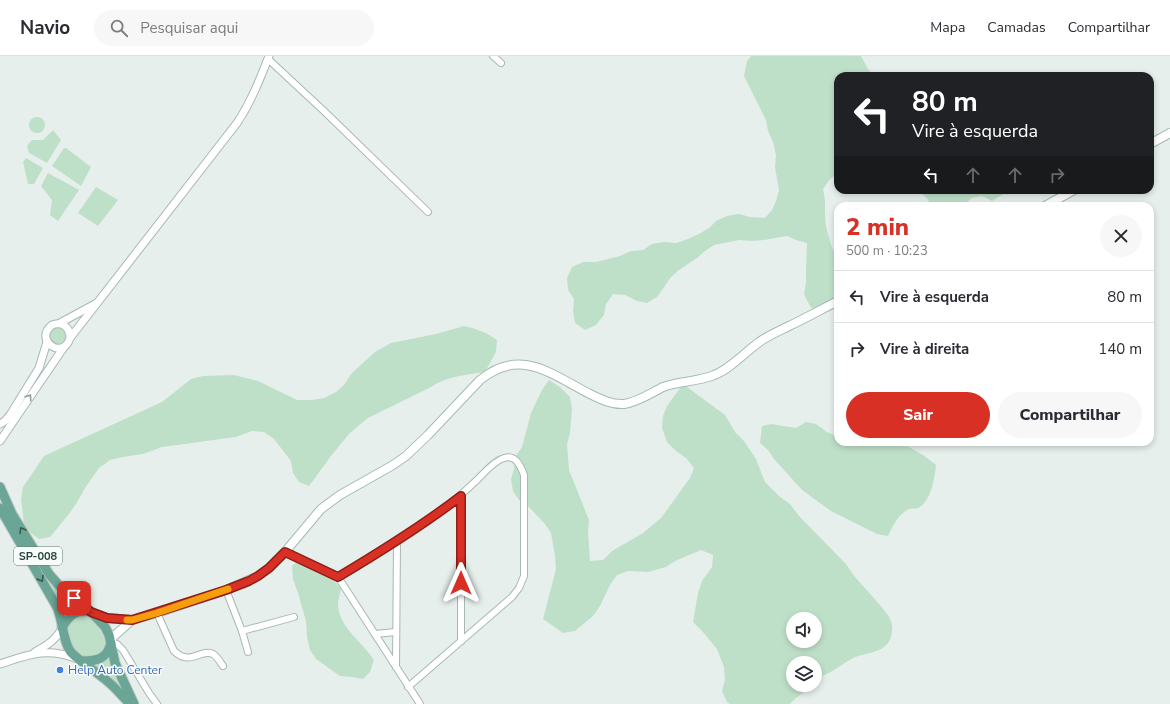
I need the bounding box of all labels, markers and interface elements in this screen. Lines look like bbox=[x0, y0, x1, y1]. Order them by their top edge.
search box bbox=[94, 10, 374, 46]
text: Navio bbox=[20, 15, 70, 41]
icon: search bbox=[108, 17, 130, 39]
text: Pesquisar aqui bbox=[140, 18, 238, 38]
text: Mapa bbox=[930, 18, 965, 37]
text: Camadas bbox=[987, 18, 1046, 37]
text: Compartilhar bbox=[1068, 18, 1150, 37]
text: 80 m bbox=[912, 83, 978, 121]
icon: left bbox=[846, 88, 898, 140]
text: Vire à esquerda bbox=[912, 119, 1038, 143]
icon: left bbox=[920, 164, 942, 186]
icon: ahead bbox=[962, 164, 984, 186]
icon: ahead bbox=[1004, 164, 1026, 186]
icon: right bbox=[1046, 164, 1068, 186]
text: 2 min bbox=[846, 211, 909, 243]
button: close bbox=[1100, 215, 1142, 257]
text: 500 m · 10:23 bbox=[846, 242, 928, 260]
icon: left bbox=[846, 286, 868, 308]
text: Vire à esquerda bbox=[880, 287, 989, 307]
text: 80 m bbox=[1107, 287, 1142, 307]
icon: right bbox=[846, 338, 868, 360]
text: Vire à direita bbox=[880, 339, 969, 359]
text: 140 m bbox=[1098, 339, 1142, 359]
button: Sair bbox=[846, 392, 990, 438]
button: Compartilhar bbox=[998, 392, 1142, 438]
one-way arrow bbox=[25, 394, 32, 401]
one-way arrow bbox=[19, 527, 26, 534]
road number: SP-008 bbox=[14, 547, 62, 565]
position arrow bbox=[440, 562, 482, 604]
one-way arrow bbox=[36, 575, 43, 582]
pin bbox=[57, 581, 91, 615]
icon: arrive bbox=[63, 587, 85, 609]
map controls bbox=[786, 612, 822, 692]
button: sound bbox=[786, 612, 822, 648]
button: layers bbox=[786, 656, 822, 692]
place label: Help Auto Center bbox=[68, 662, 163, 678]
marker: Help Auto Center bbox=[55, 665, 65, 675]

